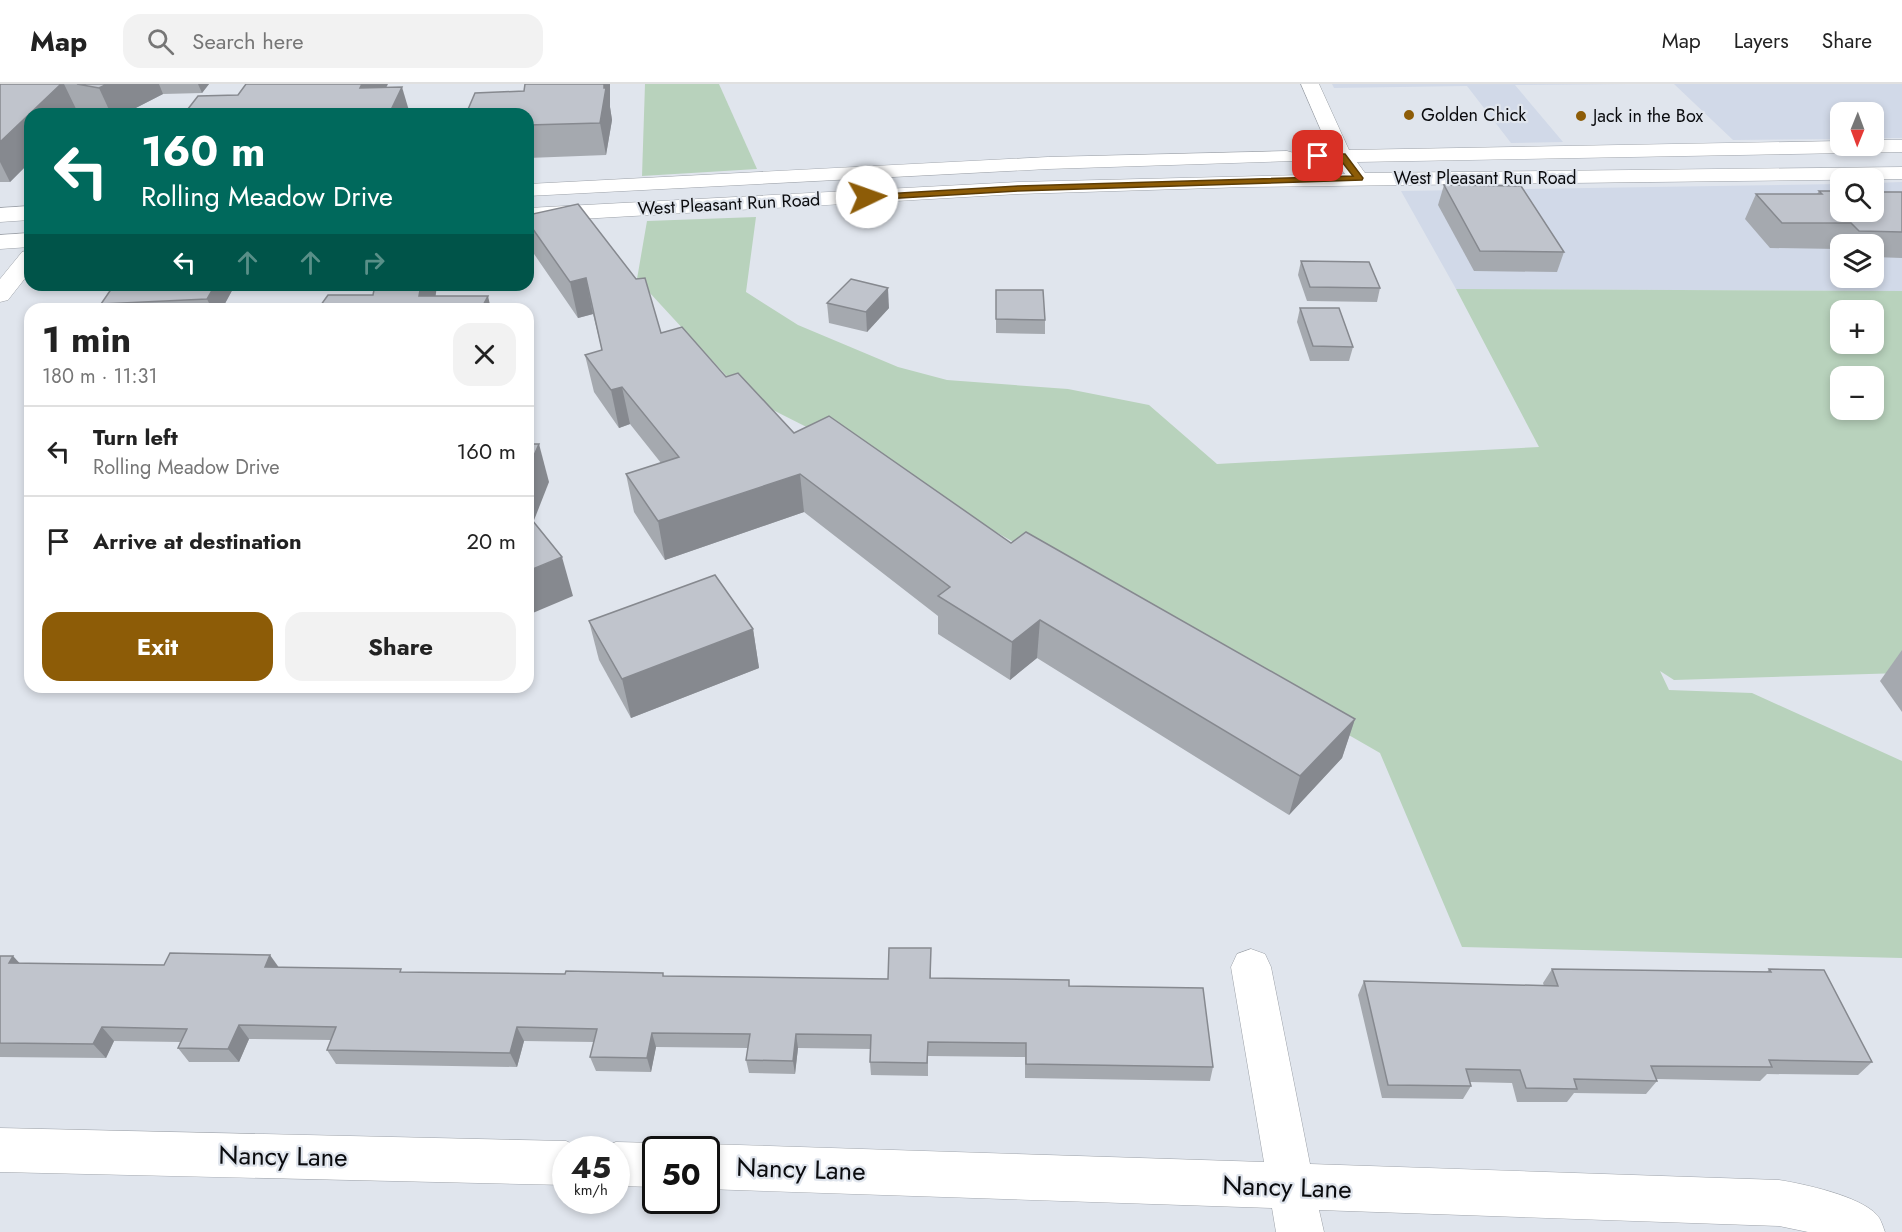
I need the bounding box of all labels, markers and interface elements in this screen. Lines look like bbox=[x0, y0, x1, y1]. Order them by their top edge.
search box bbox=[123, 14, 543, 68]
text: Map bbox=[30, 21, 87, 62]
icon: search bbox=[144, 25, 177, 58]
text: Search here bbox=[192, 25, 304, 57]
text: Map bbox=[1662, 26, 1701, 56]
text: Layers bbox=[1734, 26, 1789, 56]
text: Share bbox=[1822, 26, 1872, 56]
place label: Golden Chick bbox=[1421, 102, 1526, 128]
north arrow bbox=[1830, 102, 1884, 156]
map controls bbox=[1830, 102, 1884, 420]
place label: Jack in the Box bbox=[1591, 103, 1703, 129]
marker: Golden Chick bbox=[1402, 108, 1416, 122]
marker: Jack in the Box bbox=[1574, 109, 1588, 123]
text: 160 m bbox=[141, 121, 265, 182]
pin bbox=[1292, 130, 1343, 181]
icon: left bbox=[42, 132, 120, 210]
icon: arrive bbox=[1301, 139, 1334, 172]
position arrow bbox=[835, 165, 899, 229]
street label: West Pleasant Run Road bbox=[1394, 165, 1576, 191]
button: search bbox=[1830, 168, 1884, 222]
text: Rolling Meadow Drive bbox=[141, 177, 393, 216]
street label: West Pleasant Run Road bbox=[637, 186, 821, 222]
button: layers bbox=[1830, 234, 1884, 288]
icon: left bbox=[168, 246, 201, 279]
icon: ahead bbox=[231, 246, 264, 279]
icon: ahead bbox=[294, 246, 327, 279]
icon: right bbox=[357, 246, 390, 279]
button: + bbox=[1830, 300, 1884, 354]
text: 1 min bbox=[42, 313, 131, 365]
button: close bbox=[453, 323, 516, 386]
text: 180 m · 11:31 bbox=[42, 362, 157, 391]
button: − bbox=[1830, 366, 1884, 420]
text: Turn left bbox=[93, 421, 178, 453]
icon: left bbox=[42, 435, 75, 468]
text: 160 m bbox=[456, 435, 516, 467]
text: Rolling Meadow Drive bbox=[93, 453, 280, 482]
icon: arrive bbox=[42, 525, 75, 558]
text: Arrive at destination bbox=[93, 525, 302, 557]
text: 20 m bbox=[467, 525, 516, 557]
button: Exit bbox=[42, 612, 273, 681]
button: Share bbox=[285, 612, 516, 681]
street label: Nancy Lane bbox=[218, 1136, 348, 1176]
speed limit sign: 50 bbox=[642, 1136, 720, 1214]
text: 45 bbox=[571, 1146, 611, 1189]
street label: Nancy Lane bbox=[736, 1148, 866, 1190]
street label: Nancy Lane bbox=[1222, 1166, 1352, 1208]
text: km/h bbox=[574, 1179, 608, 1201]

